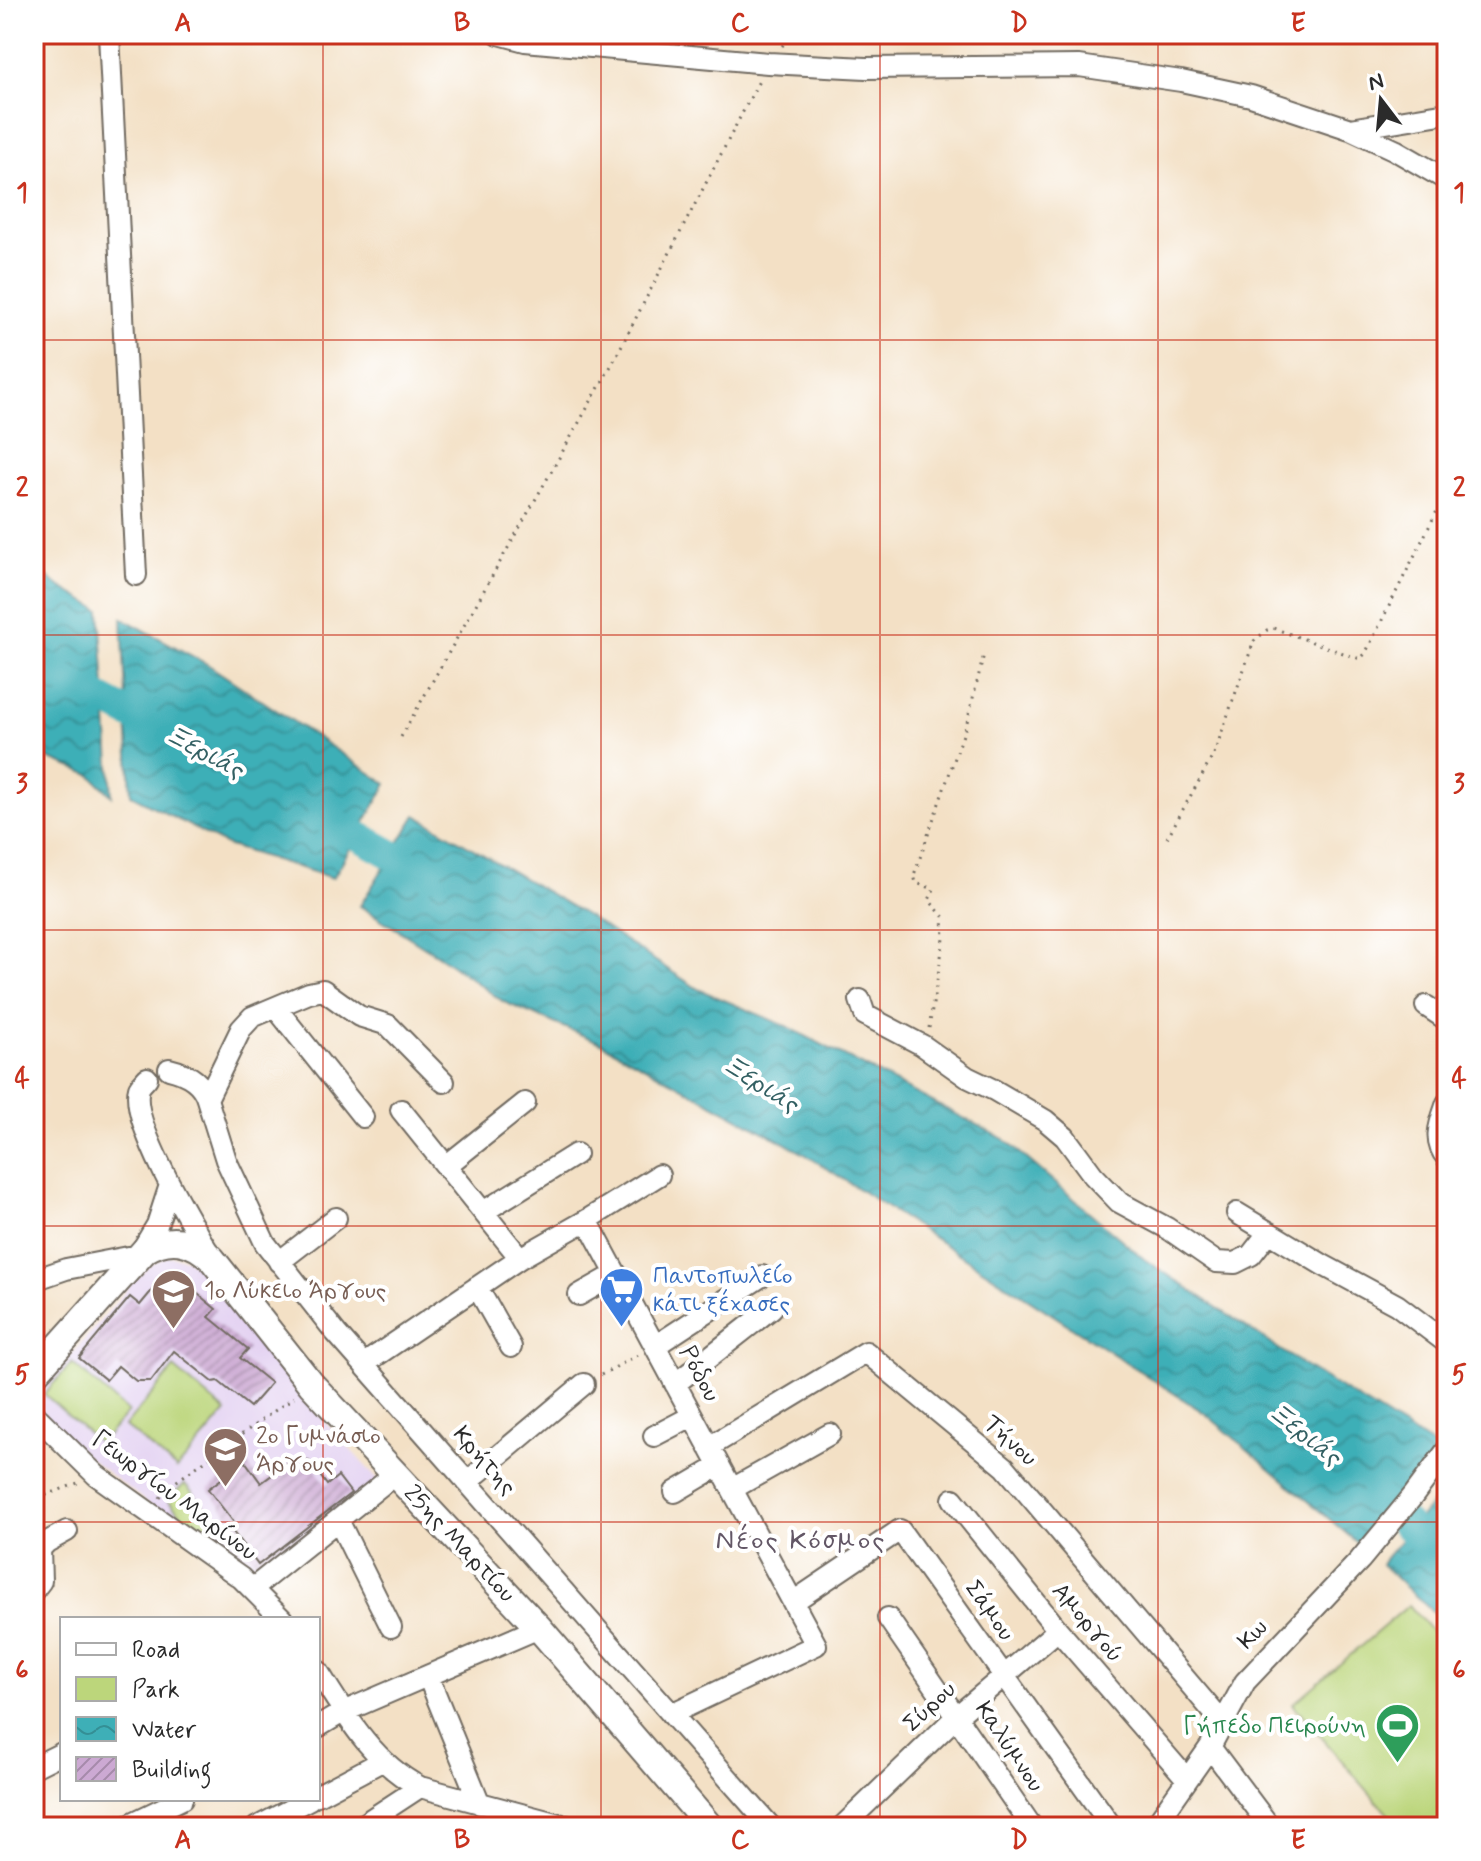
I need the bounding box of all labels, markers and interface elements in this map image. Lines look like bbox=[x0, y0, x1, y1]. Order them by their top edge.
text: A bbox=[174, 7, 192, 41]
text: B bbox=[454, 7, 470, 41]
text: C bbox=[731, 7, 750, 41]
text: D bbox=[1010, 7, 1028, 41]
text: E bbox=[1290, 7, 1306, 41]
north arrow bbox=[1341, 60, 1421, 140]
text: N bbox=[1365, 67, 1387, 98]
text: 1 bbox=[16, 177, 28, 211]
text: 1 bbox=[1453, 177, 1465, 211]
text: 2 bbox=[16, 472, 29, 506]
text: 2 bbox=[1453, 472, 1466, 506]
water label: Ξεριάς bbox=[159, 718, 250, 788]
text: 3 bbox=[16, 768, 28, 802]
text: 3 bbox=[1453, 768, 1465, 802]
water label: Ξεριάς bbox=[716, 1048, 806, 1122]
text: 4 bbox=[14, 1063, 30, 1097]
text: 4 bbox=[1451, 1063, 1467, 1097]
place label: Παντοπωλείο κάτι ξέχασες bbox=[653, 1261, 792, 1320]
supermarket icon: Παντοπωλείο κάτι ξέχασες bbox=[598, 1266, 646, 1329]
school or university icon: 1ο Λύκειο Άργους bbox=[149, 1267, 197, 1330]
place label: 1ο Λύκειο Άργους bbox=[204, 1276, 386, 1307]
street label: Ρόδου bbox=[671, 1341, 727, 1407]
text: 5 bbox=[14, 1359, 30, 1393]
text: 5 bbox=[1451, 1359, 1467, 1393]
water label: Ξεριάς bbox=[1261, 1396, 1349, 1475]
street label: Τήνου bbox=[977, 1408, 1043, 1474]
street label: Κρήτης bbox=[445, 1420, 523, 1502]
place label: 2ο Γυμνάσιο Άργους bbox=[256, 1421, 381, 1480]
street label: Γεωργίου Μαρίνου bbox=[85, 1424, 263, 1568]
school or university icon: 2ο Γυμνάσιο Άργους bbox=[201, 1426, 249, 1489]
street label: 25ης Μαρτίου bbox=[396, 1478, 522, 1610]
district label: Νέος Κόσμος bbox=[715, 1523, 887, 1560]
street label: Σάμου bbox=[957, 1575, 1021, 1647]
street label: Αμοργού bbox=[1044, 1577, 1130, 1669]
street label: Κω bbox=[1231, 1613, 1275, 1657]
legend bbox=[60, 1617, 320, 1801]
text: Road bbox=[132, 1635, 180, 1666]
text: 6 bbox=[15, 1654, 29, 1688]
text: 6 bbox=[1452, 1654, 1466, 1688]
text: Park bbox=[132, 1675, 180, 1706]
street label: Σύρου bbox=[897, 1675, 963, 1739]
street label: Καλύμνου bbox=[967, 1696, 1051, 1799]
sports icon: Γήπεδο Πειρούνη bbox=[1373, 1702, 1421, 1765]
place label: Γήπεδο Πειρούνη bbox=[1183, 1711, 1366, 1742]
text: Water bbox=[132, 1715, 197, 1746]
text: Building bbox=[132, 1755, 212, 1789]
text: A bbox=[174, 1824, 192, 1858]
text: B bbox=[454, 1824, 470, 1858]
text: C bbox=[731, 1824, 750, 1858]
text: D bbox=[1010, 1824, 1028, 1858]
text: E bbox=[1290, 1824, 1306, 1858]

